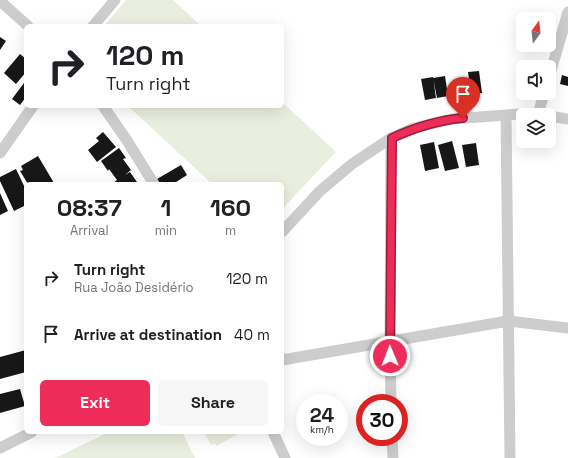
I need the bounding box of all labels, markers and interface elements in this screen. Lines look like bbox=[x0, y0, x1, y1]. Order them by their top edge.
north arrow bbox=[516, 12, 556, 52]
map controls bbox=[516, 12, 556, 148]
text: 120 m bbox=[106, 37, 184, 73]
icon: right bbox=[40, 40, 92, 92]
button: sound bbox=[516, 60, 556, 100]
text: Turn right bbox=[106, 72, 190, 95]
pin bbox=[446, 77, 480, 118]
icon: arrive bbox=[452, 83, 474, 105]
button: layers bbox=[516, 108, 556, 148]
text: 08:37 bbox=[57, 192, 122, 223]
text: 1 bbox=[160, 192, 171, 223]
text: 160 bbox=[210, 192, 251, 223]
text: Arrival bbox=[70, 222, 109, 239]
text: min bbox=[155, 222, 177, 239]
text: m bbox=[225, 222, 236, 239]
text: Turn right bbox=[74, 260, 145, 279]
icon: right bbox=[40, 267, 62, 289]
text: 120 m bbox=[226, 269, 268, 288]
text: Rua João Desidério bbox=[74, 279, 194, 296]
icon: arrive bbox=[40, 323, 62, 345]
text: Arrive at destination bbox=[74, 325, 222, 344]
text: 40 m bbox=[234, 325, 270, 344]
position arrow bbox=[369, 335, 411, 377]
button: Exit bbox=[40, 380, 150, 426]
button: Share bbox=[158, 380, 268, 426]
speed limit sign: 30 bbox=[356, 394, 408, 446]
text: 24 bbox=[310, 402, 334, 428]
text: km/h bbox=[310, 423, 334, 436]

